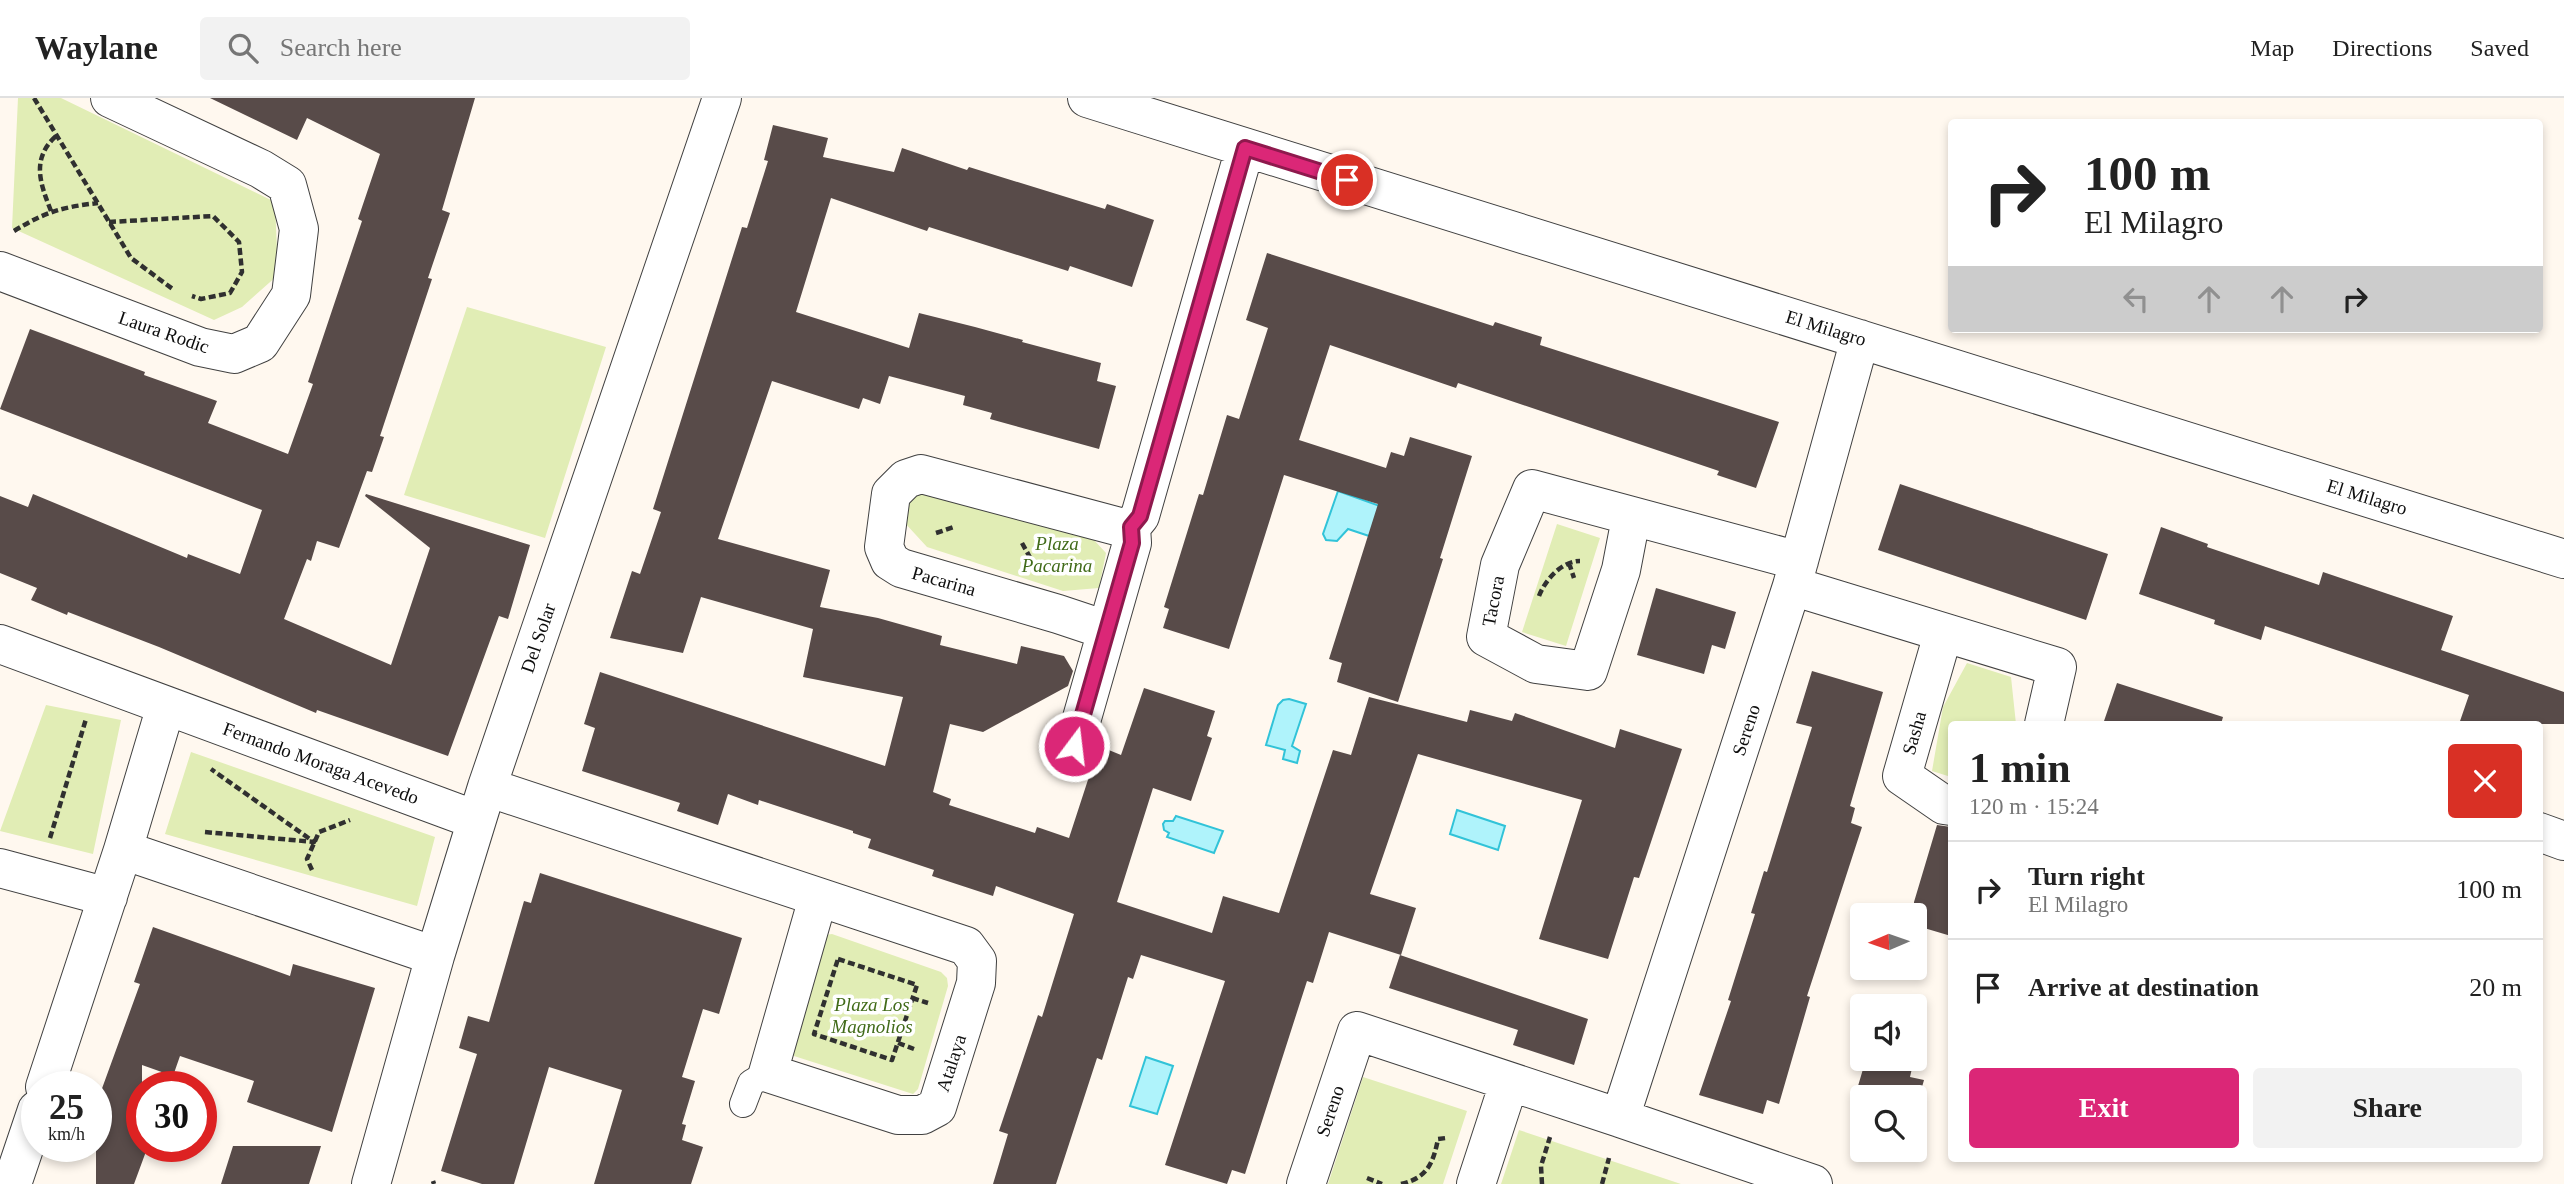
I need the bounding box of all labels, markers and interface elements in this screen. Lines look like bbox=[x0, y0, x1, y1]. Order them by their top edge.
search box bbox=[200, 17, 690, 80]
icon: search bbox=[224, 29, 262, 67]
text: Waylane bbox=[35, 30, 158, 66]
text: Search here bbox=[280, 33, 402, 62]
text: Map bbox=[2250, 35, 2294, 61]
text: Directions bbox=[2332, 35, 2432, 61]
text: Saved bbox=[2470, 35, 2529, 61]
text: 100 m bbox=[2084, 146, 2211, 201]
icon: right bbox=[1969, 147, 2060, 238]
pin bbox=[1317, 150, 1377, 210]
icon: arrive bbox=[1328, 161, 1366, 199]
text: El Milagro bbox=[2084, 204, 2224, 240]
icon: left bbox=[2117, 280, 2155, 318]
icon: ahead bbox=[2190, 280, 2228, 318]
icon: ahead bbox=[2263, 280, 2301, 318]
icon: right bbox=[2336, 280, 2374, 318]
street label: El Milagro bbox=[1783, 306, 1869, 350]
street label: Laura Rodic bbox=[116, 307, 212, 357]
street label: El Milagro bbox=[2324, 475, 2410, 519]
park label: Plaza Pacarina bbox=[1021, 533, 1092, 576]
street label: Pacarina bbox=[910, 562, 979, 600]
street label: Tacora bbox=[1478, 573, 1508, 628]
street label: Del Solar bbox=[516, 600, 560, 676]
street label: Sereno bbox=[1728, 702, 1764, 758]
street label: Sasha bbox=[1898, 708, 1930, 757]
position arrow bbox=[1037, 709, 1111, 783]
street label: Fernando Moraga Acevedo bbox=[220, 718, 422, 808]
button: close bbox=[2448, 744, 2522, 818]
text: 1 min bbox=[1969, 745, 2071, 791]
text: 120 m · 15:24 bbox=[1969, 794, 2099, 819]
text: Turn right bbox=[2028, 862, 2145, 891]
icon: right bbox=[1969, 871, 2007, 909]
text: 100 m bbox=[2456, 875, 2522, 904]
text: El Milagro bbox=[2028, 892, 2128, 917]
north arrow bbox=[1850, 903, 1927, 980]
map controls bbox=[1850, 903, 1927, 1162]
icon: arrive bbox=[1969, 969, 2007, 1007]
text: Arrive at destination bbox=[2028, 973, 2259, 1002]
text: 20 m bbox=[2469, 973, 2522, 1002]
park label: Plaza Los Magnolios bbox=[830, 994, 913, 1037]
button: sound bbox=[1850, 994, 1927, 1071]
street label: Atalaya bbox=[932, 1031, 970, 1094]
button: Exit bbox=[1969, 1068, 2239, 1148]
button: Share bbox=[2253, 1068, 2522, 1148]
speed limit sign: 30 bbox=[126, 1071, 217, 1162]
street label: Sereno bbox=[1312, 1083, 1348, 1139]
button: search bbox=[1850, 1085, 1927, 1162]
text: 25 bbox=[49, 1088, 84, 1127]
text: km/h bbox=[48, 1124, 85, 1144]

